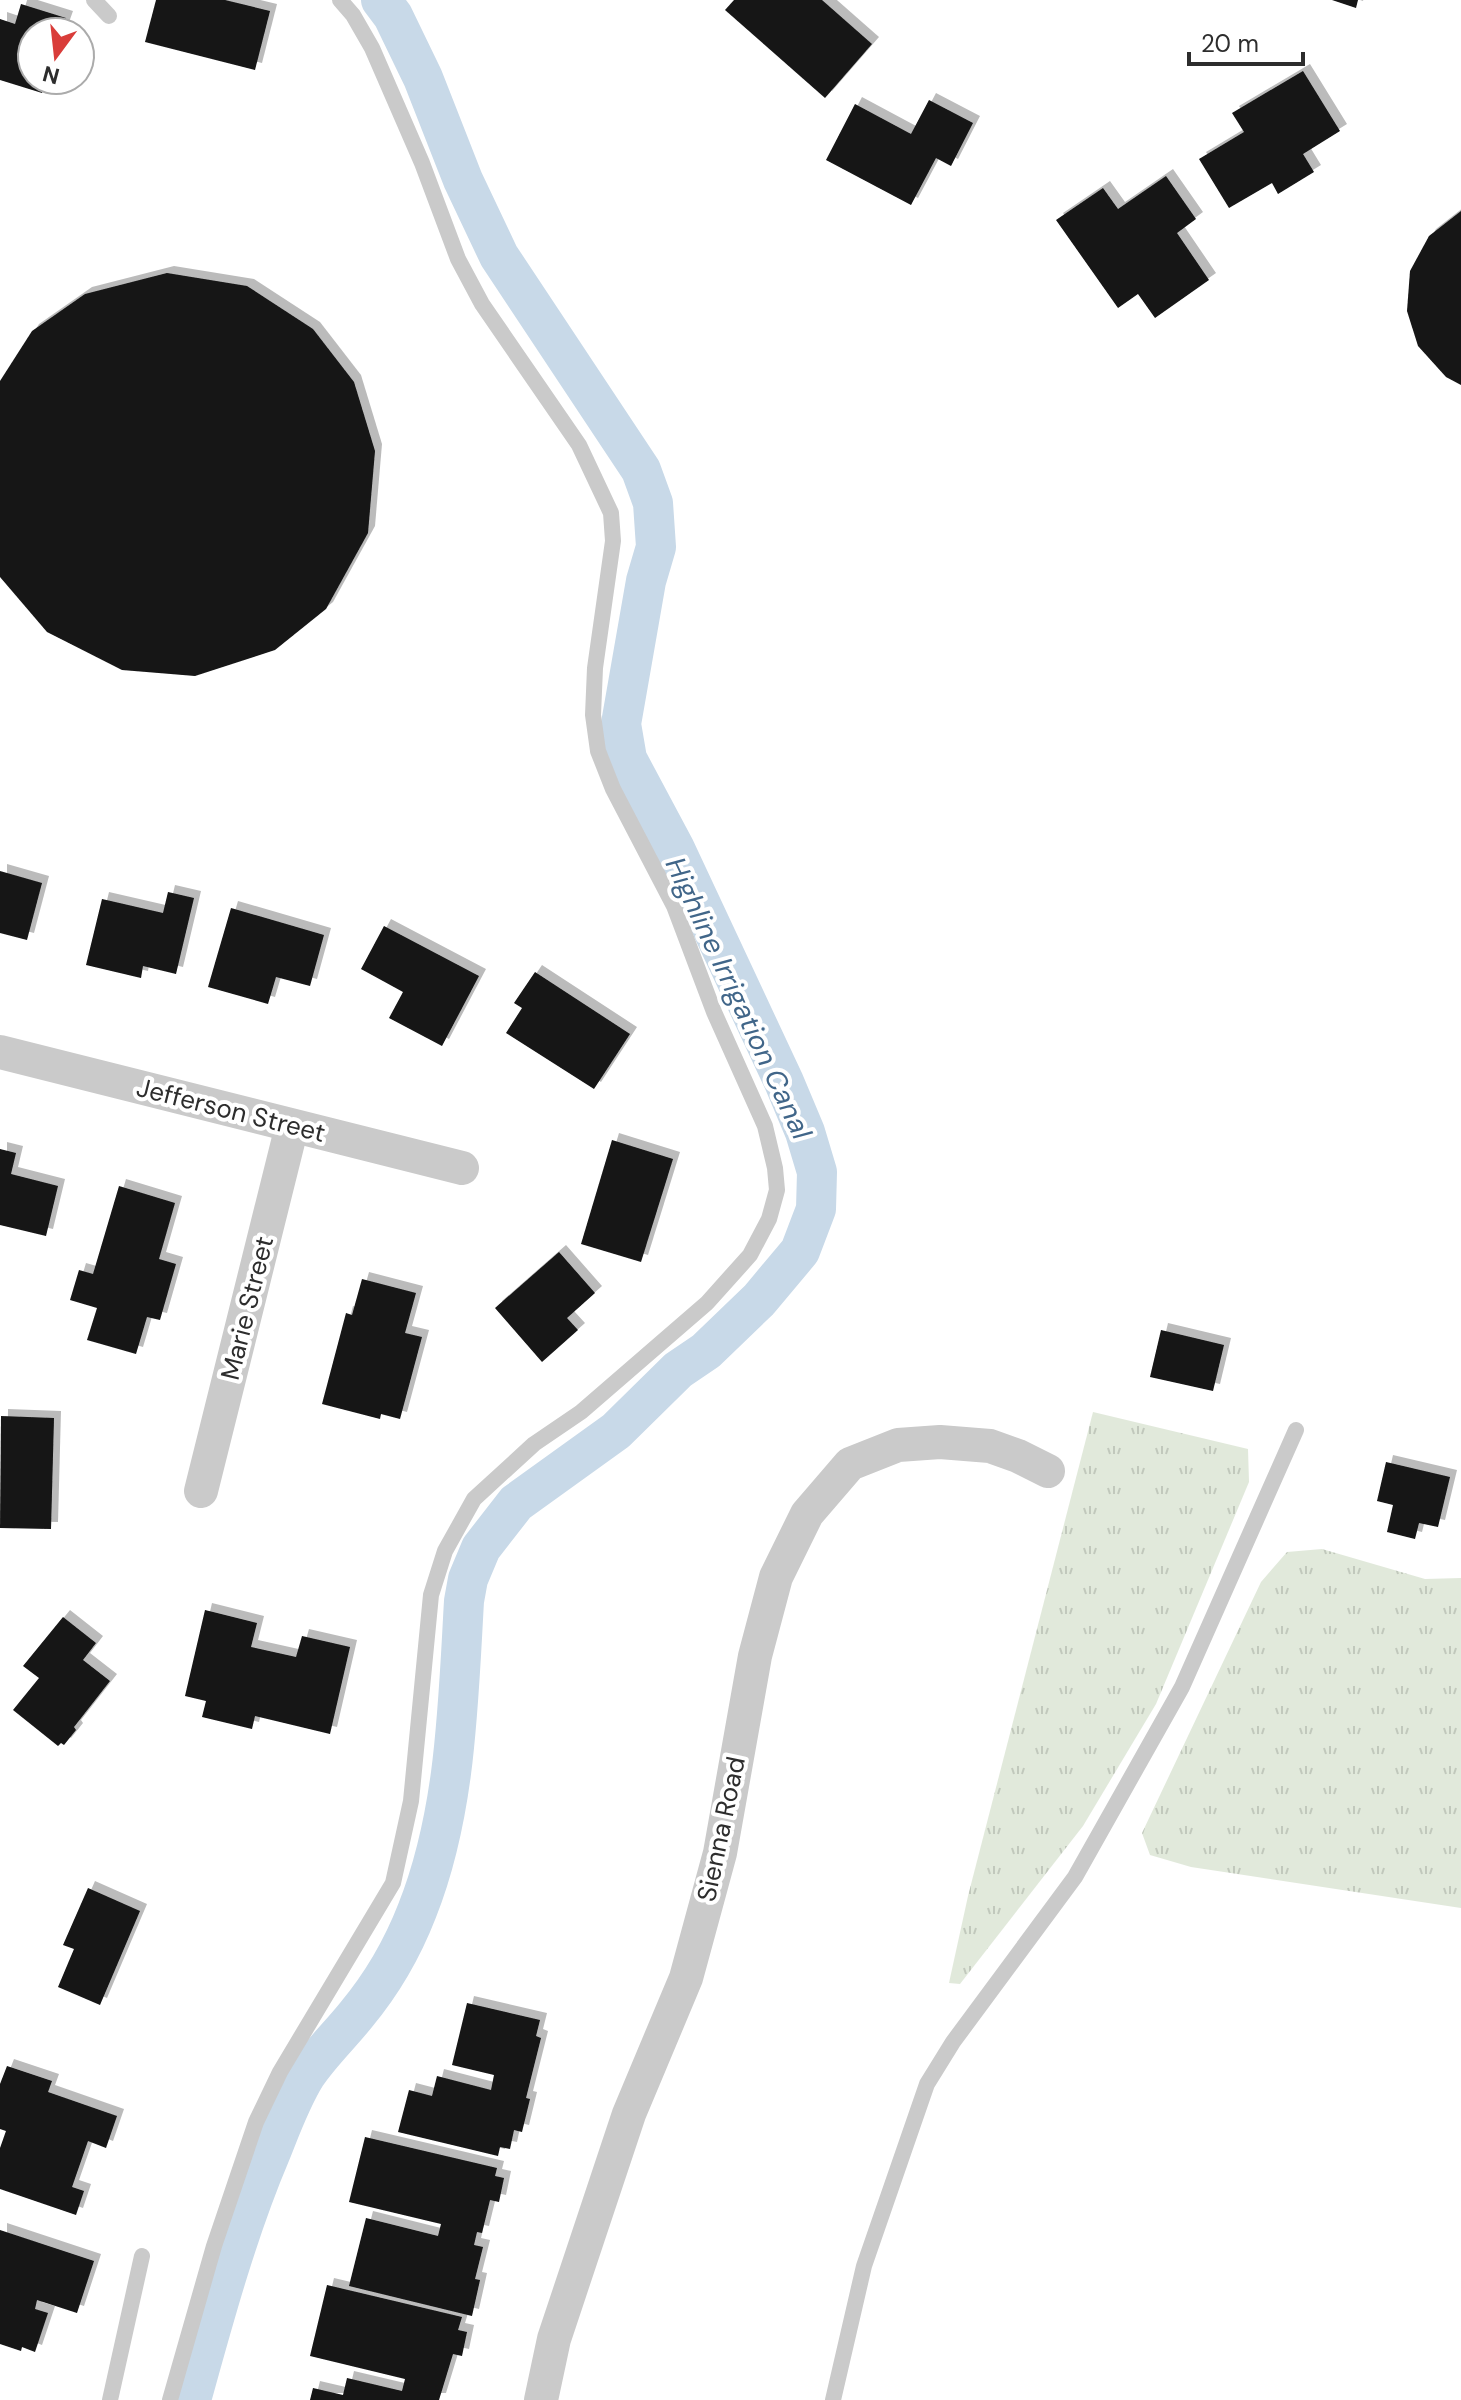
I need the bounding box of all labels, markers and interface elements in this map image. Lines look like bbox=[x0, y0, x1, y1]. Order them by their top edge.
north arrow bbox=[16, 16, 96, 96]
scale bar bbox=[1189, 16, 1303, 66]
text: 20 m bbox=[1201, 28, 1259, 59]
text: N bbox=[39, 59, 62, 91]
water label: Highline Irrigation Canal bbox=[657, 851, 821, 1146]
street label: Jefferson Street bbox=[133, 1070, 329, 1150]
street label: Marie Street bbox=[213, 1232, 281, 1384]
street label: Sienna Road bbox=[689, 1753, 753, 1905]

